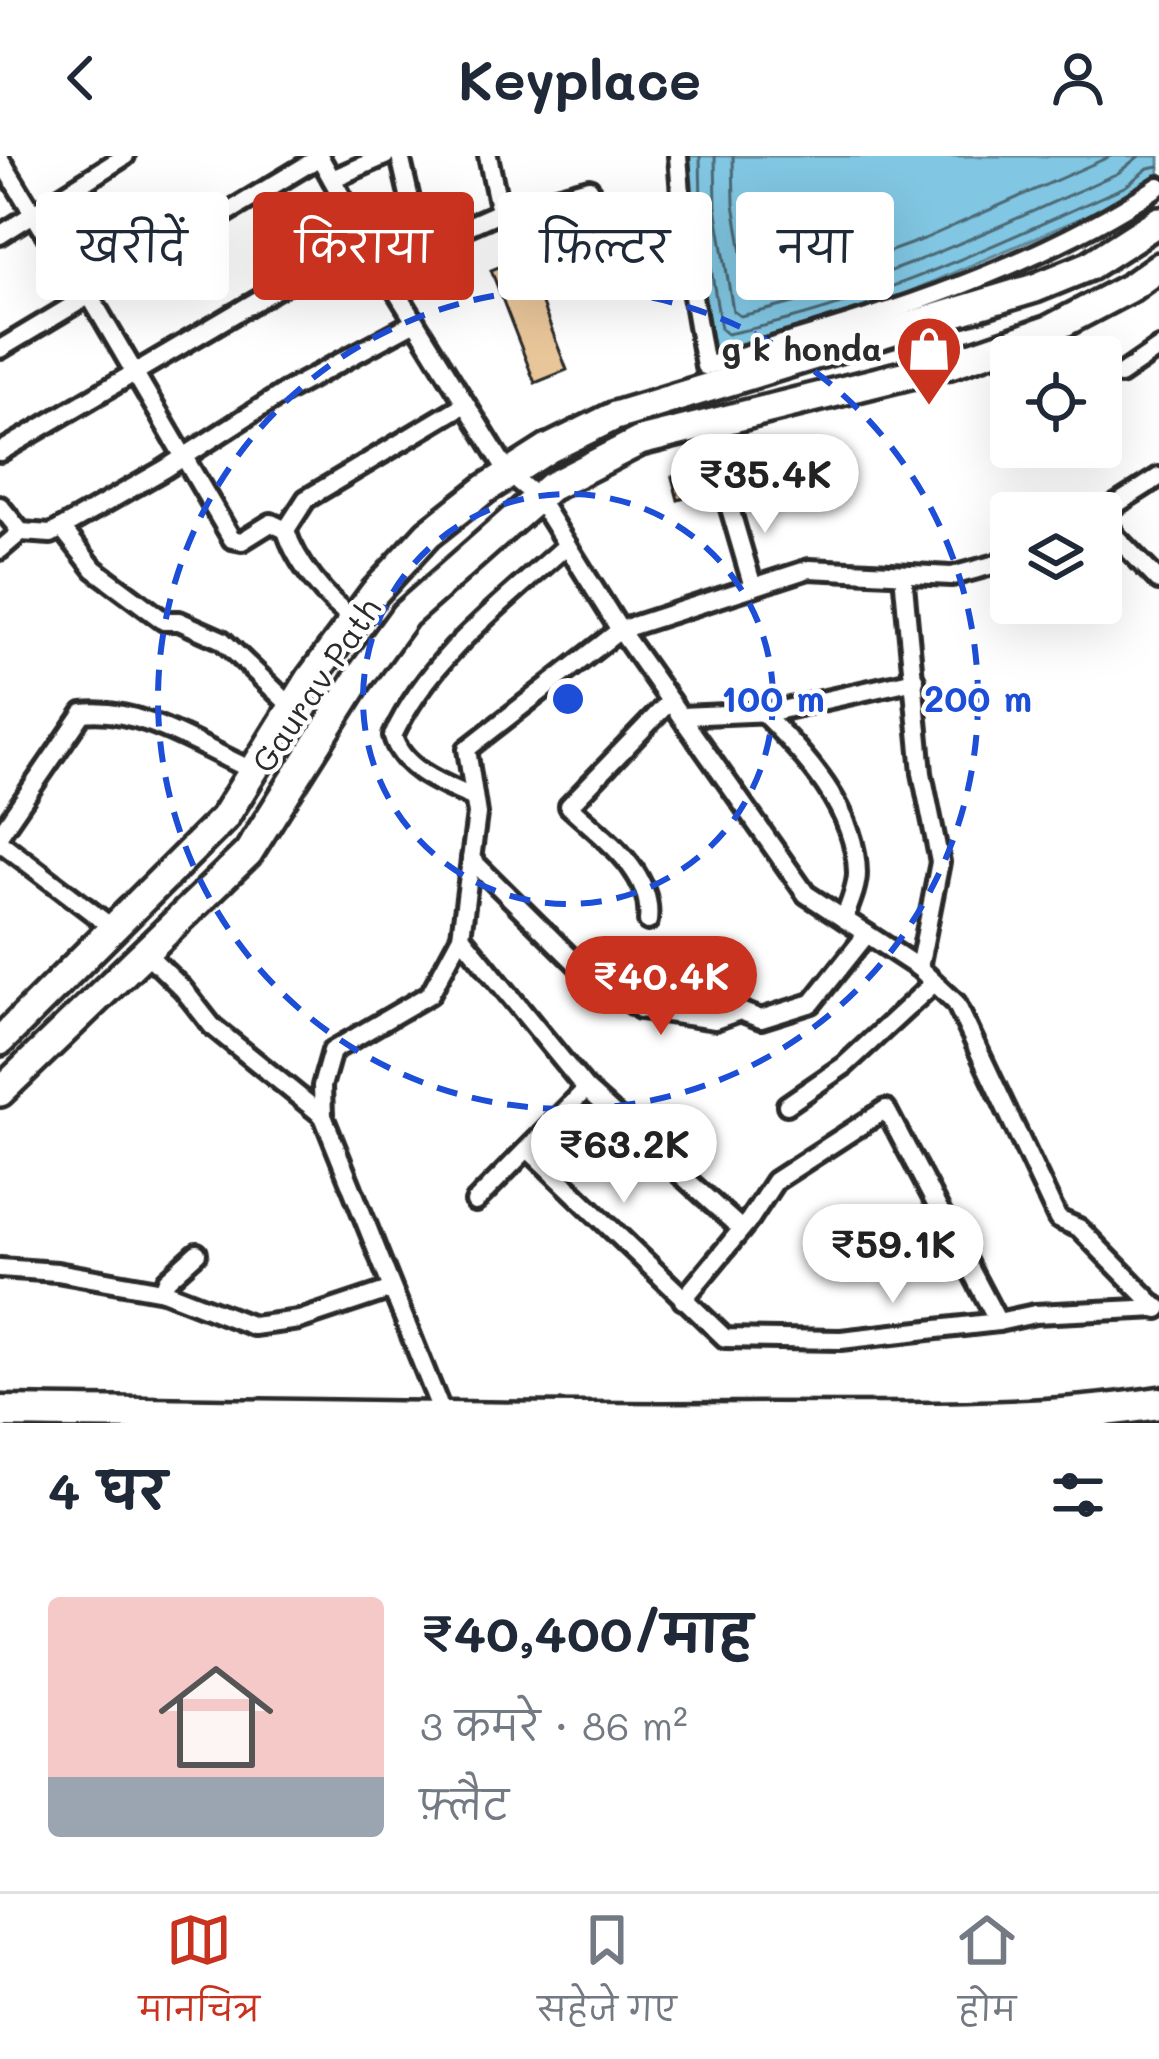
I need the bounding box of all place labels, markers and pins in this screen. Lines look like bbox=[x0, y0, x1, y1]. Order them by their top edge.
shop icon: g k honda bbox=[894, 314, 964, 408]
place label: g k honda bbox=[721, 326, 882, 369]
pin: ₹35.4K bbox=[667, 434, 863, 536]
centre of rings bbox=[547, 678, 589, 720]
pin: ₹40.4K bbox=[563, 936, 759, 1038]
pin: ₹63.2K bbox=[526, 1104, 722, 1206]
pin: ₹59.1K bbox=[795, 1204, 991, 1306]

